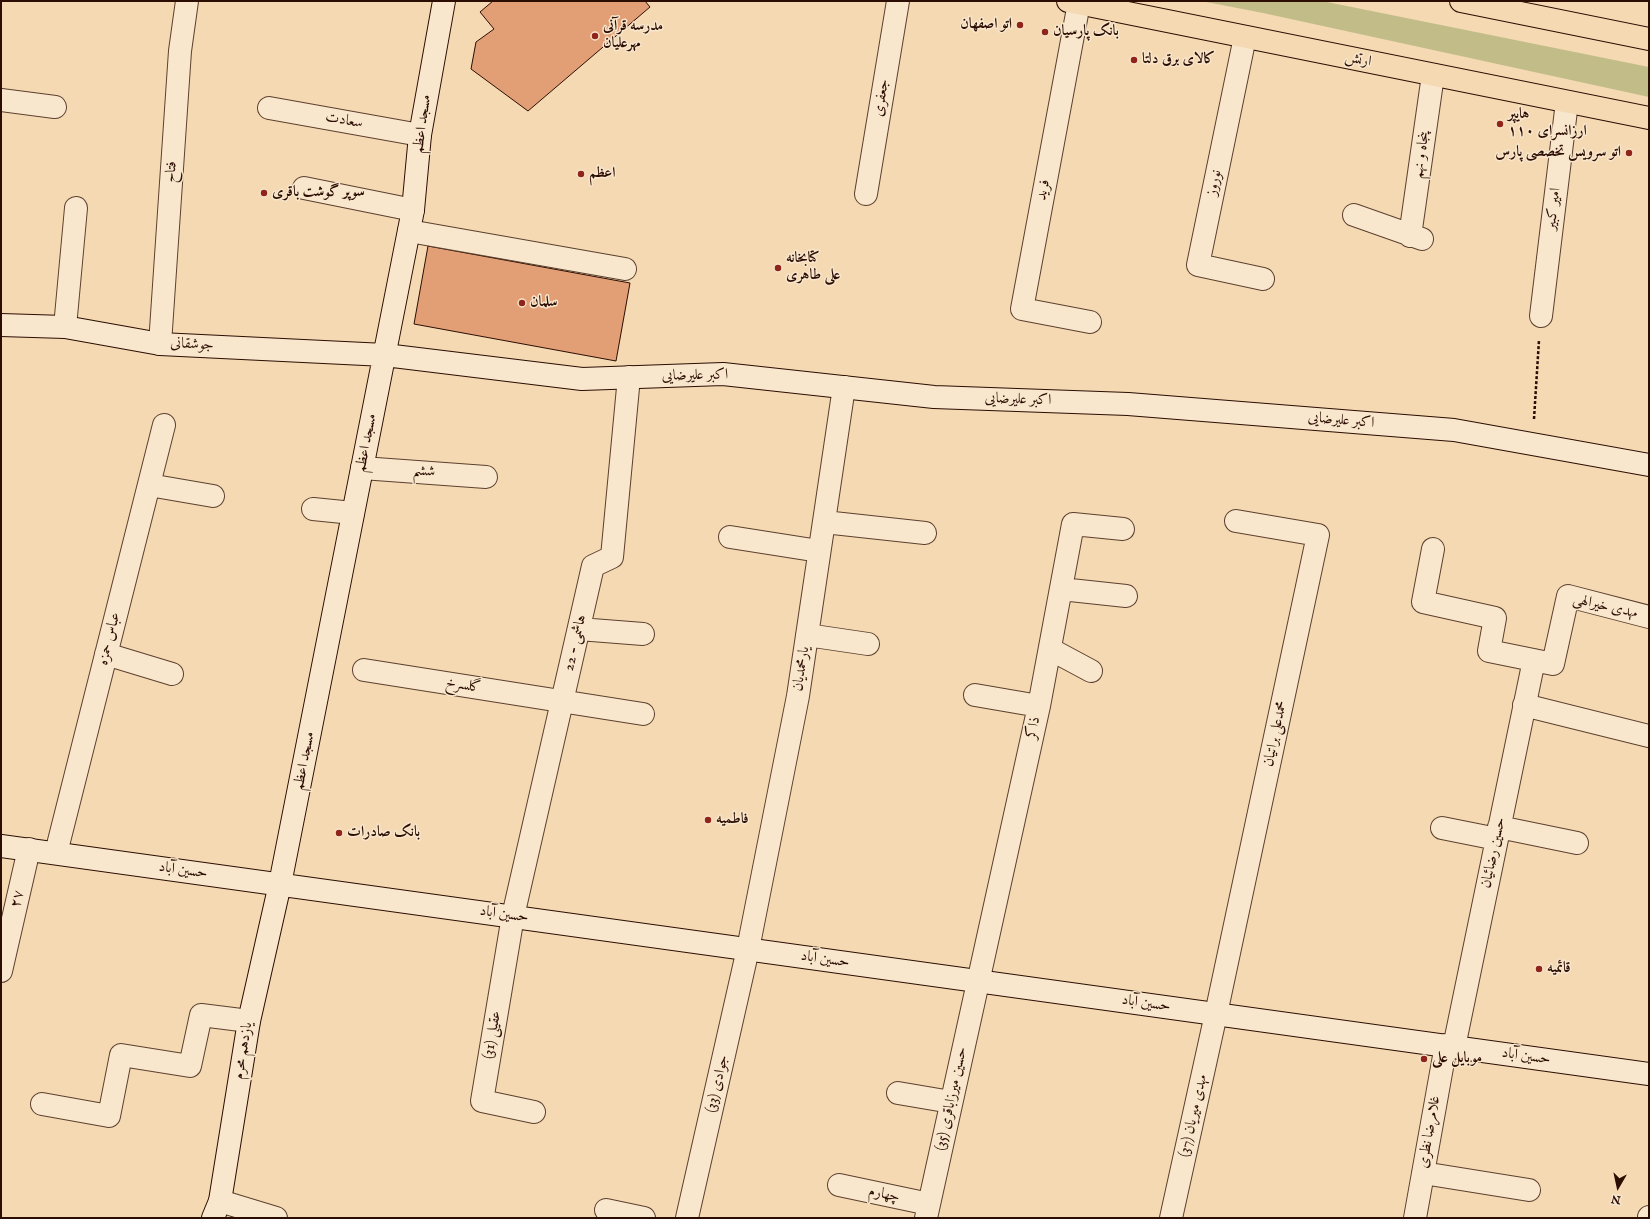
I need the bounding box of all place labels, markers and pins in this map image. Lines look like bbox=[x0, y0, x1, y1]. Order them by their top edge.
place label: اتو اصفهان bbox=[960, 16, 1012, 34]
place label: مدرسه قرآنی مهرعلیان bbox=[603, 18, 663, 53]
marker: اتو اصفهان bbox=[1015, 20, 1025, 30]
place label: بانک پارسیان bbox=[1053, 23, 1119, 41]
marker: بانک پارسیان bbox=[1040, 27, 1050, 37]
marker: مدرسه قرآنی مهرعلیان bbox=[590, 31, 600, 41]
place label: کالای برق دلتا bbox=[1142, 51, 1215, 69]
marker: کالای برق دلتا bbox=[1129, 55, 1139, 65]
place label: هایپر ارزانسرای ۱۱۰ bbox=[1508, 106, 1587, 141]
marker: هایپر ارزانسرای ۱۱۰ bbox=[1495, 119, 1505, 129]
place label: اتو سرویس تخصصی پارس bbox=[1495, 144, 1621, 162]
marker: اتو سرویس تخصصی پارس bbox=[1624, 148, 1634, 158]
place label: اعظم bbox=[589, 165, 616, 183]
marker: اعظم bbox=[576, 169, 586, 179]
place label: سوپر گوشت باقری bbox=[272, 184, 365, 202]
marker: سوپر گوشت باقری bbox=[259, 188, 269, 198]
place label: کتابخانه علی طاهری bbox=[786, 250, 840, 285]
marker: کتابخانه علی طاهری bbox=[773, 263, 783, 273]
place label: سلمان bbox=[530, 294, 558, 312]
marker: سلمان bbox=[517, 298, 527, 308]
place label: فاطمیه bbox=[716, 811, 749, 829]
marker: فاطمیه bbox=[703, 815, 713, 825]
place label: بانک صادرات bbox=[347, 824, 420, 842]
marker: بانک صادرات bbox=[334, 828, 344, 838]
place label: قائمیه bbox=[1547, 960, 1571, 978]
marker: قائمیه bbox=[1534, 964, 1544, 974]
place label: موبایل علی bbox=[1432, 1050, 1482, 1068]
marker: موبایل علی bbox=[1419, 1054, 1429, 1064]

